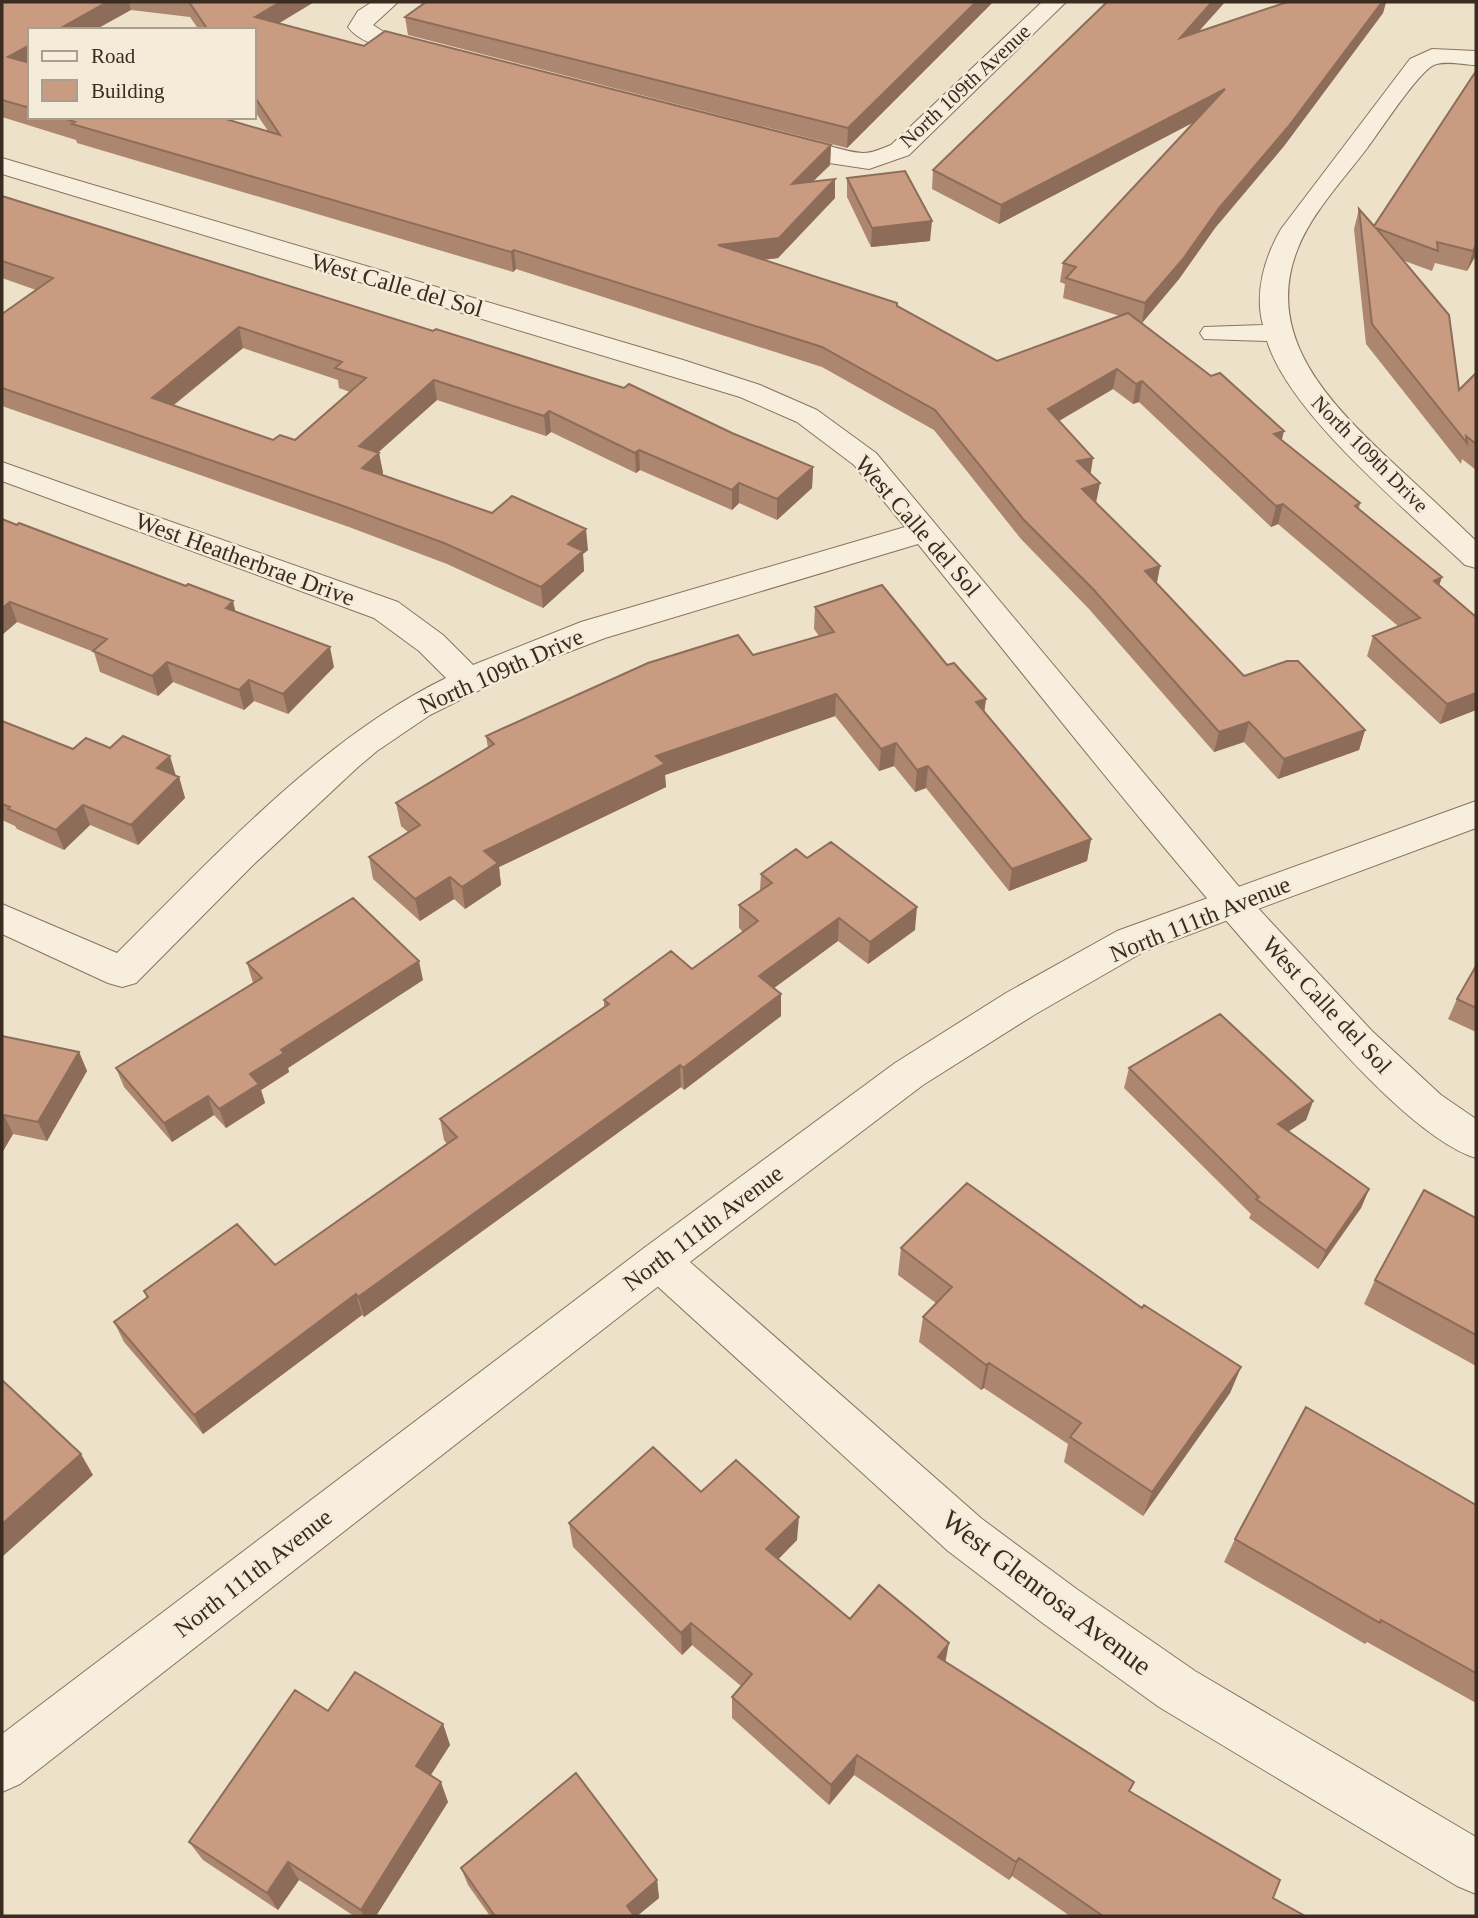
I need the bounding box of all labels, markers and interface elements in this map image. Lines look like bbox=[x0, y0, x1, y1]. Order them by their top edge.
street label: North 109th Avenue bbox=[895, 19, 1035, 153]
legend bbox=[28, 28, 256, 119]
text: Road bbox=[91, 44, 136, 68]
text: Building bbox=[91, 79, 165, 103]
street label: West Calle del Sol bbox=[308, 248, 486, 322]
street label: North 109th Drive bbox=[1307, 391, 1433, 517]
street label: West Calle del Sol bbox=[850, 451, 986, 602]
street label: West Heatherbrae Drive bbox=[132, 507, 358, 611]
street label: North 109th Drive bbox=[415, 623, 587, 719]
street label: North 111th Avenue bbox=[1106, 871, 1294, 967]
street label: West Calle del Sol bbox=[1257, 931, 1397, 1079]
street label: North 111th Avenue bbox=[618, 1160, 788, 1296]
street label: North 111th Avenue bbox=[169, 1504, 337, 1642]
street label: West Glenrosa Avenue bbox=[936, 1504, 1157, 1681]

